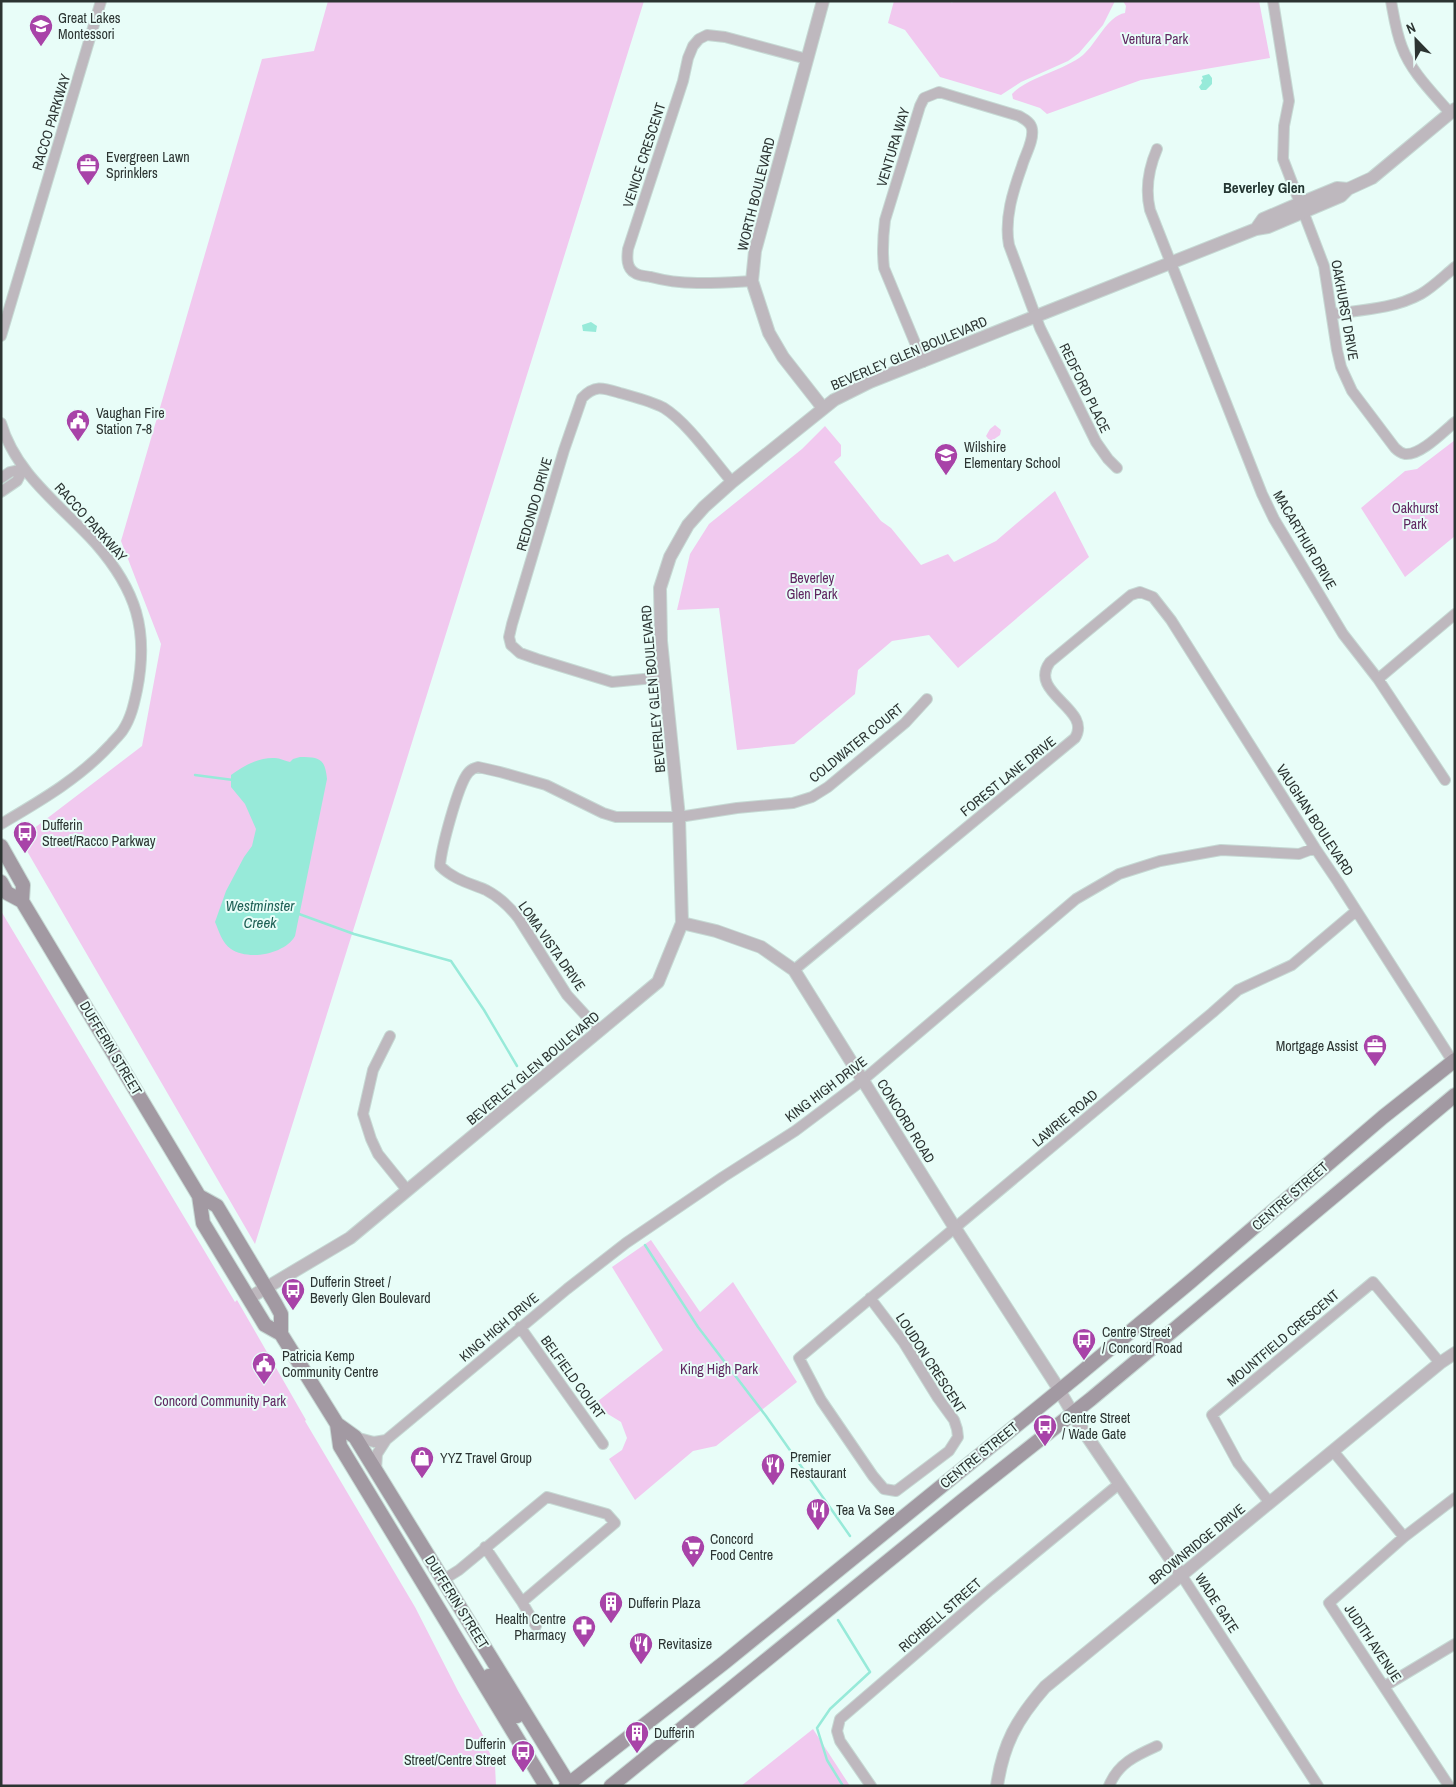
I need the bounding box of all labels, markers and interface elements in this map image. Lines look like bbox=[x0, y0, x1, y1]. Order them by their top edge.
place label: Great Lakes Montessori bbox=[58, 9, 121, 43]
school or university icon: Great Lakes Montessori bbox=[28, 13, 54, 47]
north arrow bbox=[1391, 15, 1441, 65]
text: N bbox=[1404, 18, 1418, 38]
park label: Ventura Park bbox=[1122, 30, 1188, 48]
street label: RACCO PARKWAY bbox=[28, 71, 74, 172]
street label: VENICE CRESCENT bbox=[619, 100, 669, 210]
street label: VENTURA WAY bbox=[872, 105, 914, 189]
street label: WORTH BOULEVARD bbox=[733, 135, 779, 253]
place label: Evergreen Lawn Sprinklers bbox=[106, 148, 190, 182]
office icon: Evergreen Lawn Sprinklers bbox=[75, 152, 101, 186]
district label: Beverley Glen bbox=[1223, 177, 1305, 198]
street label: OAKHURST DRIVE bbox=[1327, 258, 1363, 362]
street label: BEVERLEY GLEN BOULEVARD bbox=[828, 312, 990, 394]
street label: REDFORD PLACE bbox=[1056, 340, 1114, 436]
place label: Vaughan Fire Station 7-8 bbox=[96, 404, 165, 438]
public building icon: Vaughan Fire Station 7-8 bbox=[65, 408, 91, 442]
place label: Wilshire Elementary School bbox=[964, 438, 1060, 472]
school or university icon: Wilshire Elementary School bbox=[933, 442, 959, 476]
street label: REDONDO DRIVE bbox=[512, 455, 556, 553]
street label: RACCO PARKWAY bbox=[51, 479, 131, 565]
street label: MACARTHUR DRIVE bbox=[1269, 487, 1341, 593]
park label: Oakhurst Park bbox=[1392, 499, 1438, 533]
park label: Beverley Glen Park bbox=[786, 569, 838, 603]
street label: BEVERLEY GLEN BOULEVARD bbox=[637, 605, 669, 773]
street label: COLDWATER COURT bbox=[805, 700, 907, 786]
street label: FOREST LANE DRIVE bbox=[957, 732, 1059, 820]
street label: VAUGHAN BOULEVARD bbox=[1272, 761, 1358, 879]
place label: Dufferin Street/Racco Parkway bbox=[42, 816, 156, 850]
bus stop icon: Dufferin Street/Racco Parkway bbox=[12, 820, 38, 854]
water label: Westminster Creek bbox=[226, 895, 295, 933]
street label: LOMA VISTA DRIVE bbox=[514, 898, 590, 994]
street label: DUFFERIN STREET bbox=[76, 998, 146, 1098]
street label: BEVERLEY GLEN BOULEVARD bbox=[463, 1007, 603, 1129]
office icon: Mortgage Assist bbox=[1362, 1033, 1388, 1067]
place label: Mortgage Assist bbox=[1276, 1037, 1358, 1055]
street label: KING HIGH DRIVE bbox=[781, 1052, 871, 1126]
street label: CONCORD ROAD bbox=[873, 1076, 939, 1166]
street label: LAWRIE ROAD bbox=[1029, 1085, 1101, 1151]
street label: CENTRE STREET bbox=[1248, 1158, 1332, 1234]
place label: Dufferin Street / Beverly Glen Boulevard bbox=[310, 1273, 431, 1307]
bus stop icon: Dufferin Street / Beverly Glen Boulevard bbox=[280, 1277, 306, 1311]
street label: MOUNTFIELD CRESCENT bbox=[1223, 1286, 1343, 1390]
street label: KING HIGH DRIVE bbox=[456, 1289, 542, 1365]
street label: LOUDON CRESCENT bbox=[892, 1310, 970, 1416]
place label: Centre Street / Concord Road bbox=[1102, 1323, 1182, 1357]
bus stop icon: Centre Street / Concord Road bbox=[1071, 1327, 1097, 1361]
street label: BELFIELD COURT bbox=[537, 1332, 609, 1422]
place label: Patricia Kemp Community Centre bbox=[282, 1347, 378, 1381]
public building icon: Patricia Kemp Community Centre bbox=[251, 1351, 277, 1385]
park label: King High Park bbox=[680, 1360, 758, 1378]
park label: Concord Community Park bbox=[154, 1392, 286, 1410]
place label: Centre Street / Wade Gate bbox=[1062, 1409, 1130, 1443]
bus stop icon: Centre Street / Wade Gate bbox=[1032, 1413, 1058, 1447]
street label: CENTRE STREET bbox=[936, 1418, 1022, 1492]
shop icon: YYZ Travel Group bbox=[409, 1445, 435, 1479]
place label: Premier Restaurant bbox=[790, 1448, 846, 1482]
place label: YYZ Travel Group bbox=[440, 1449, 532, 1467]
restaurant icon: Premier Restaurant bbox=[760, 1452, 786, 1486]
restaurant icon: Tea Va See bbox=[805, 1497, 831, 1531]
street label: BROWNRIDGE DRIVE bbox=[1145, 1500, 1249, 1588]
place label: Tea Va See bbox=[836, 1501, 895, 1519]
place label: Concord Food Centre bbox=[710, 1530, 773, 1564]
supermarket icon: Concord Food Centre bbox=[680, 1534, 706, 1568]
street label: DUFFERIN STREET bbox=[421, 1552, 493, 1652]
street label: WADE GATE bbox=[1191, 1570, 1243, 1636]
street label: RICHBELL STREET bbox=[895, 1574, 985, 1656]
building icon: Dufferin Plaza bbox=[598, 1590, 624, 1624]
place label: Dufferin Plaza bbox=[628, 1594, 701, 1612]
street label: JUDITH AVENUE bbox=[1340, 1601, 1406, 1685]
place label: Health Centre Pharmacy bbox=[495, 1610, 566, 1644]
pharmacy icon: Health Centre Pharmacy bbox=[571, 1614, 597, 1648]
restaurant icon: Revitasize bbox=[628, 1631, 654, 1665]
place label: Revitasize bbox=[658, 1635, 712, 1653]
building icon: Dufferin bbox=[624, 1720, 650, 1754]
place label: Dufferin bbox=[654, 1724, 695, 1742]
place label: Dufferin Street/Centre Street bbox=[404, 1735, 506, 1769]
bus stop icon: Dufferin Street/Centre Street bbox=[510, 1739, 536, 1773]

